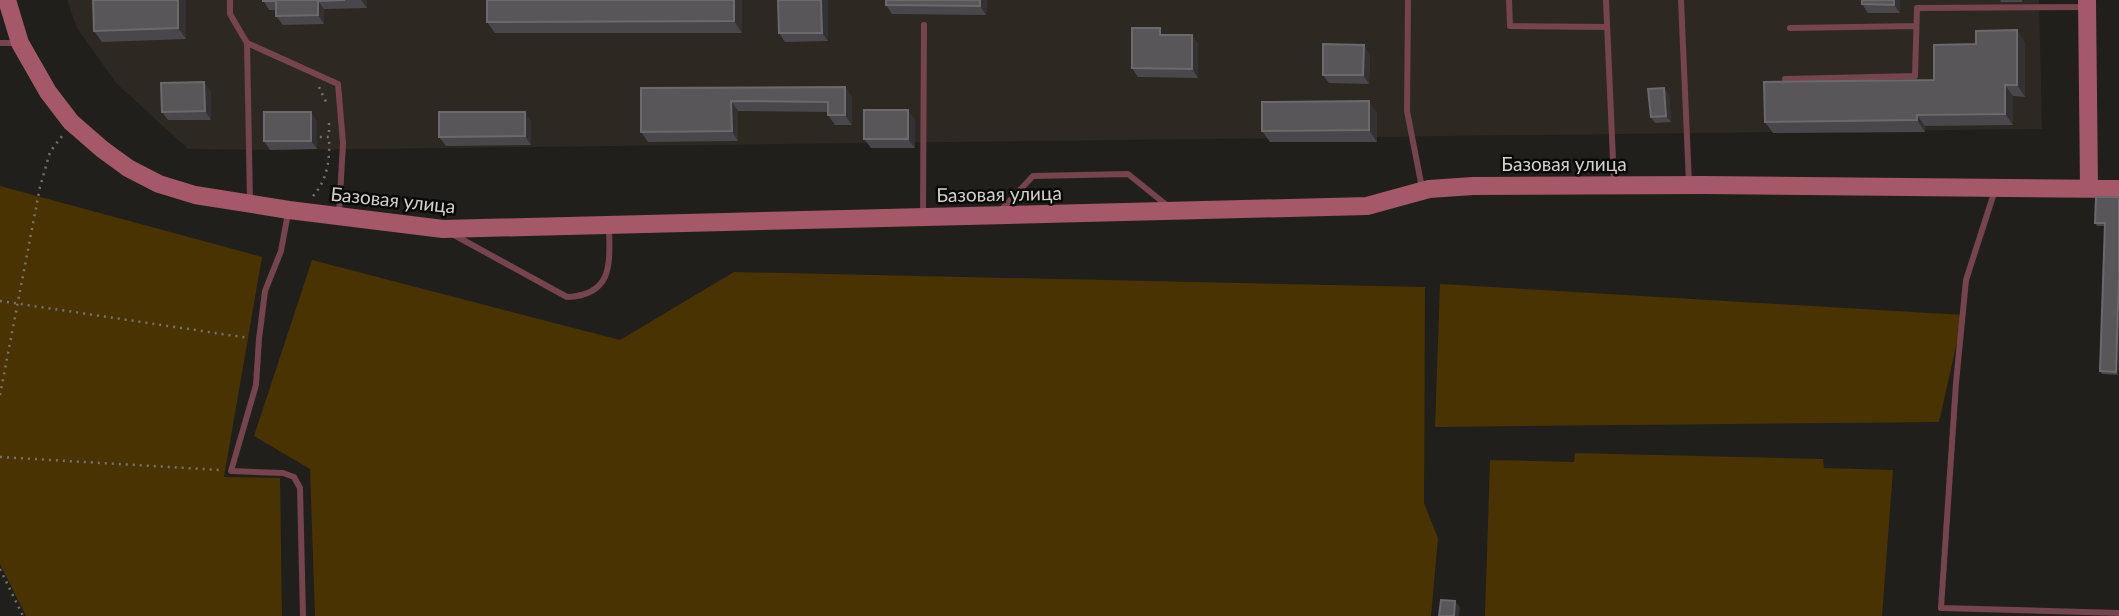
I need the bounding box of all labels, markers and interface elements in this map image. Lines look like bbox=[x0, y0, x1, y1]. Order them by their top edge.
street label: Базовая улица bbox=[1501, 152, 1627, 175]
street label: Базовая улица bbox=[936, 181, 1062, 206]
street label: Базовая улица bbox=[329, 182, 457, 217]

